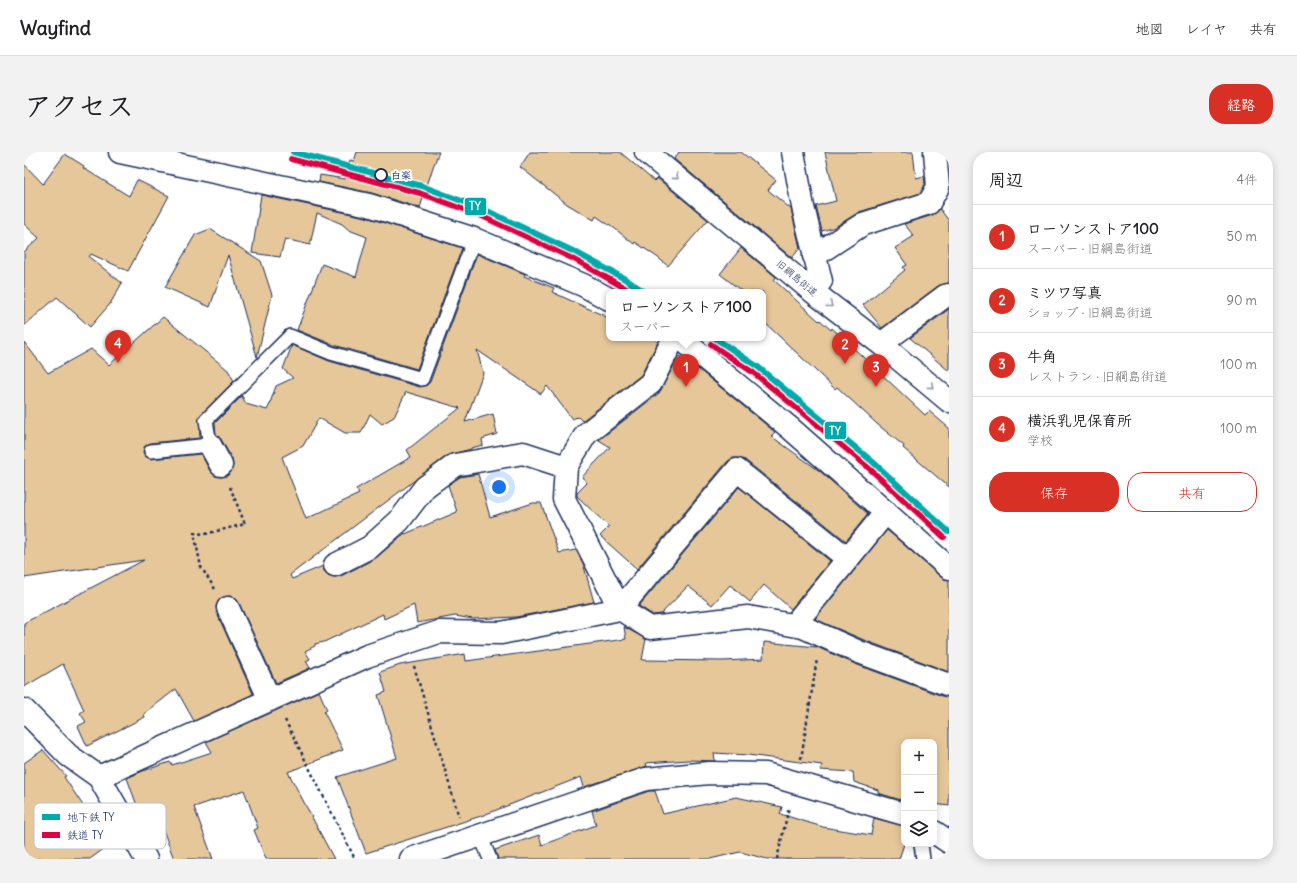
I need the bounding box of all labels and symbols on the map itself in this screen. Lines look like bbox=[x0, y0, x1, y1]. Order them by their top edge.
marker: 白楽 bbox=[374, 168, 388, 182]
place label: 白楽 bbox=[391, 169, 411, 182]
one-way arrow bbox=[672, 173, 679, 180]
line badge: TY bbox=[464, 197, 487, 216]
text: TY bbox=[469, 199, 482, 213]
street label: 旧綱島街道 bbox=[774, 257, 820, 299]
one-way arrow bbox=[826, 300, 833, 307]
pin: 4 bbox=[105, 330, 131, 363]
pin: 2 bbox=[832, 331, 858, 364]
pin: 1 bbox=[673, 354, 699, 387]
pin: 3 bbox=[863, 354, 889, 387]
one-way arrow bbox=[927, 382, 934, 389]
line badge: TY bbox=[824, 421, 847, 440]
text: TY bbox=[829, 424, 842, 438]
your location bbox=[489, 477, 509, 497]
legend bbox=[34, 803, 166, 849]
text: 地下鉄 TY bbox=[67, 810, 114, 824]
text: 鉄道 TY bbox=[67, 828, 103, 842]

